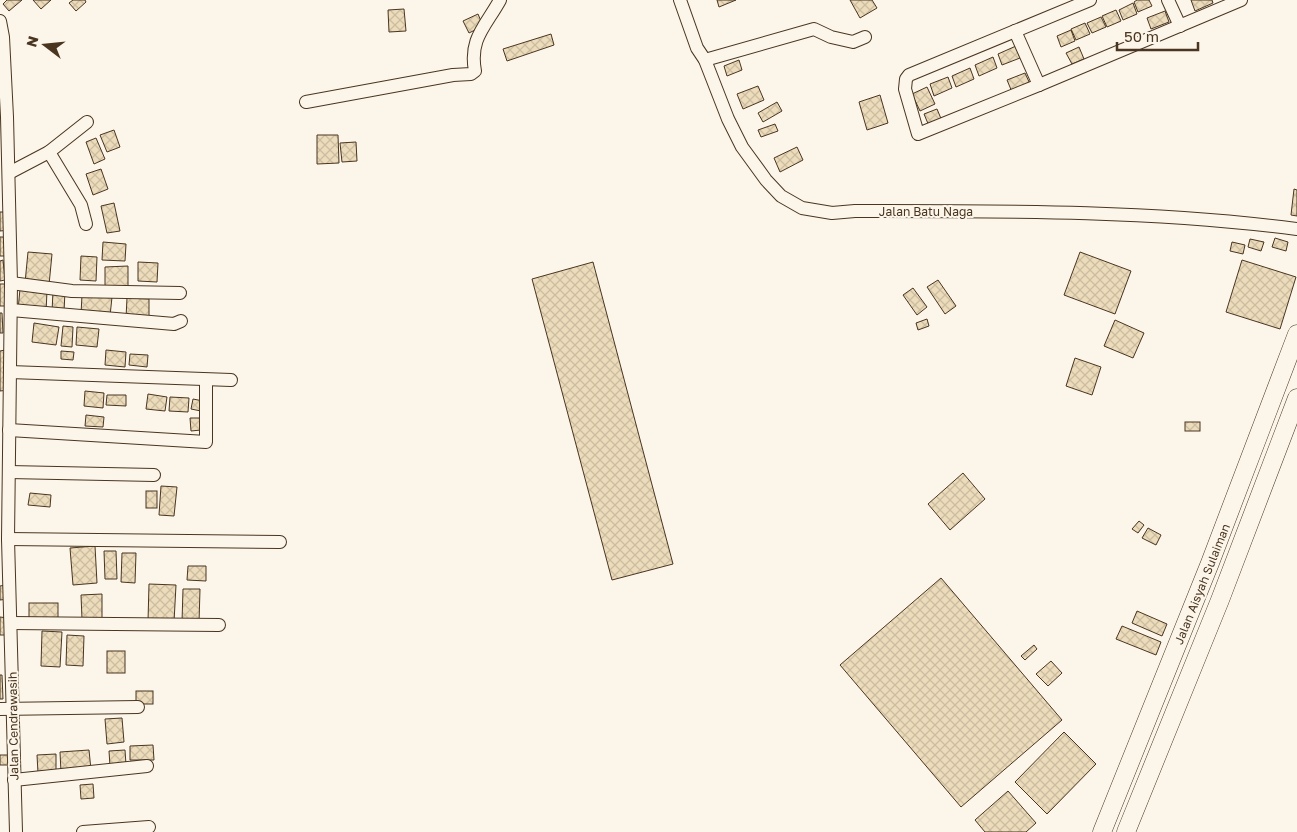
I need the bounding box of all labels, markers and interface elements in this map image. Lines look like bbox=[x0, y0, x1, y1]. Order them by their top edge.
north arrow bbox=[20, 20, 70, 70]
scale bar bbox=[1117, 20, 1198, 52]
text: 50 m bbox=[1124, 27, 1159, 45]
text: N bbox=[22, 34, 42, 49]
street label: Jalan Batu Naga bbox=[879, 204, 973, 219]
street label: Jalan Aisyah Sulaiman bbox=[1171, 521, 1233, 647]
street label: Jalan Cendrawasih bbox=[5, 671, 21, 781]

